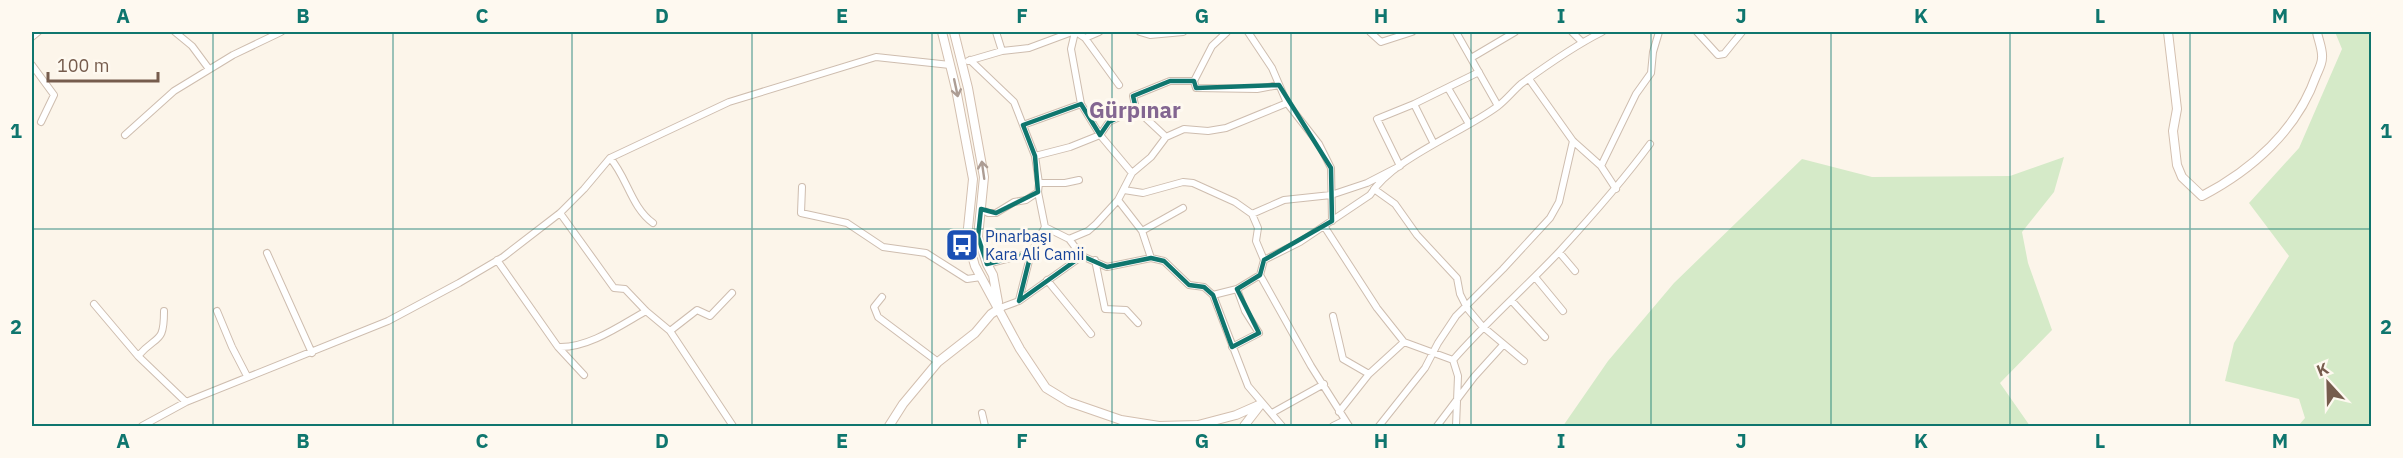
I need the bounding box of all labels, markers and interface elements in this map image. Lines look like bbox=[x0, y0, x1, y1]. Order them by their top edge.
text: A bbox=[116, 2, 130, 29]
text: B bbox=[296, 2, 310, 29]
text: C bbox=[475, 2, 489, 29]
text: D bbox=[655, 2, 669, 29]
text: E bbox=[836, 2, 848, 29]
text: F bbox=[1016, 2, 1028, 29]
text: G bbox=[1195, 2, 1209, 29]
text: H bbox=[1374, 2, 1388, 29]
text: I bbox=[1557, 2, 1565, 29]
text: J bbox=[1735, 2, 1747, 29]
text: K bbox=[1914, 2, 1928, 29]
text: L bbox=[2095, 2, 2105, 29]
text: M bbox=[2272, 2, 2288, 29]
scale bar bbox=[48, 45, 158, 83]
text: 100 m bbox=[57, 54, 109, 77]
one-way arrow bbox=[950, 79, 962, 98]
district label: Gürpınar bbox=[1089, 95, 1181, 124]
text: 1 bbox=[10, 117, 22, 144]
text: 1 bbox=[2380, 117, 2392, 144]
one-way arrow bbox=[977, 160, 988, 180]
place label: Pınarbaşı Kara Ali Camii bbox=[985, 226, 1084, 264]
bus stop icon: Pınarbaşı Kara Ali Camii bbox=[944, 227, 980, 263]
text: 2 bbox=[10, 313, 22, 340]
text: 2 bbox=[2380, 313, 2392, 340]
north arrow bbox=[2298, 353, 2358, 413]
text: K bbox=[2313, 358, 2331, 380]
text: A bbox=[116, 427, 130, 454]
text: B bbox=[296, 427, 310, 454]
text: C bbox=[475, 427, 489, 454]
text: D bbox=[655, 427, 669, 454]
text: E bbox=[836, 427, 848, 454]
text: F bbox=[1016, 427, 1028, 454]
text: G bbox=[1195, 427, 1209, 454]
text: H bbox=[1374, 427, 1388, 454]
text: I bbox=[1557, 427, 1565, 454]
text: J bbox=[1735, 427, 1747, 454]
text: K bbox=[1914, 427, 1928, 454]
text: L bbox=[2095, 427, 2105, 454]
text: M bbox=[2272, 427, 2288, 454]

